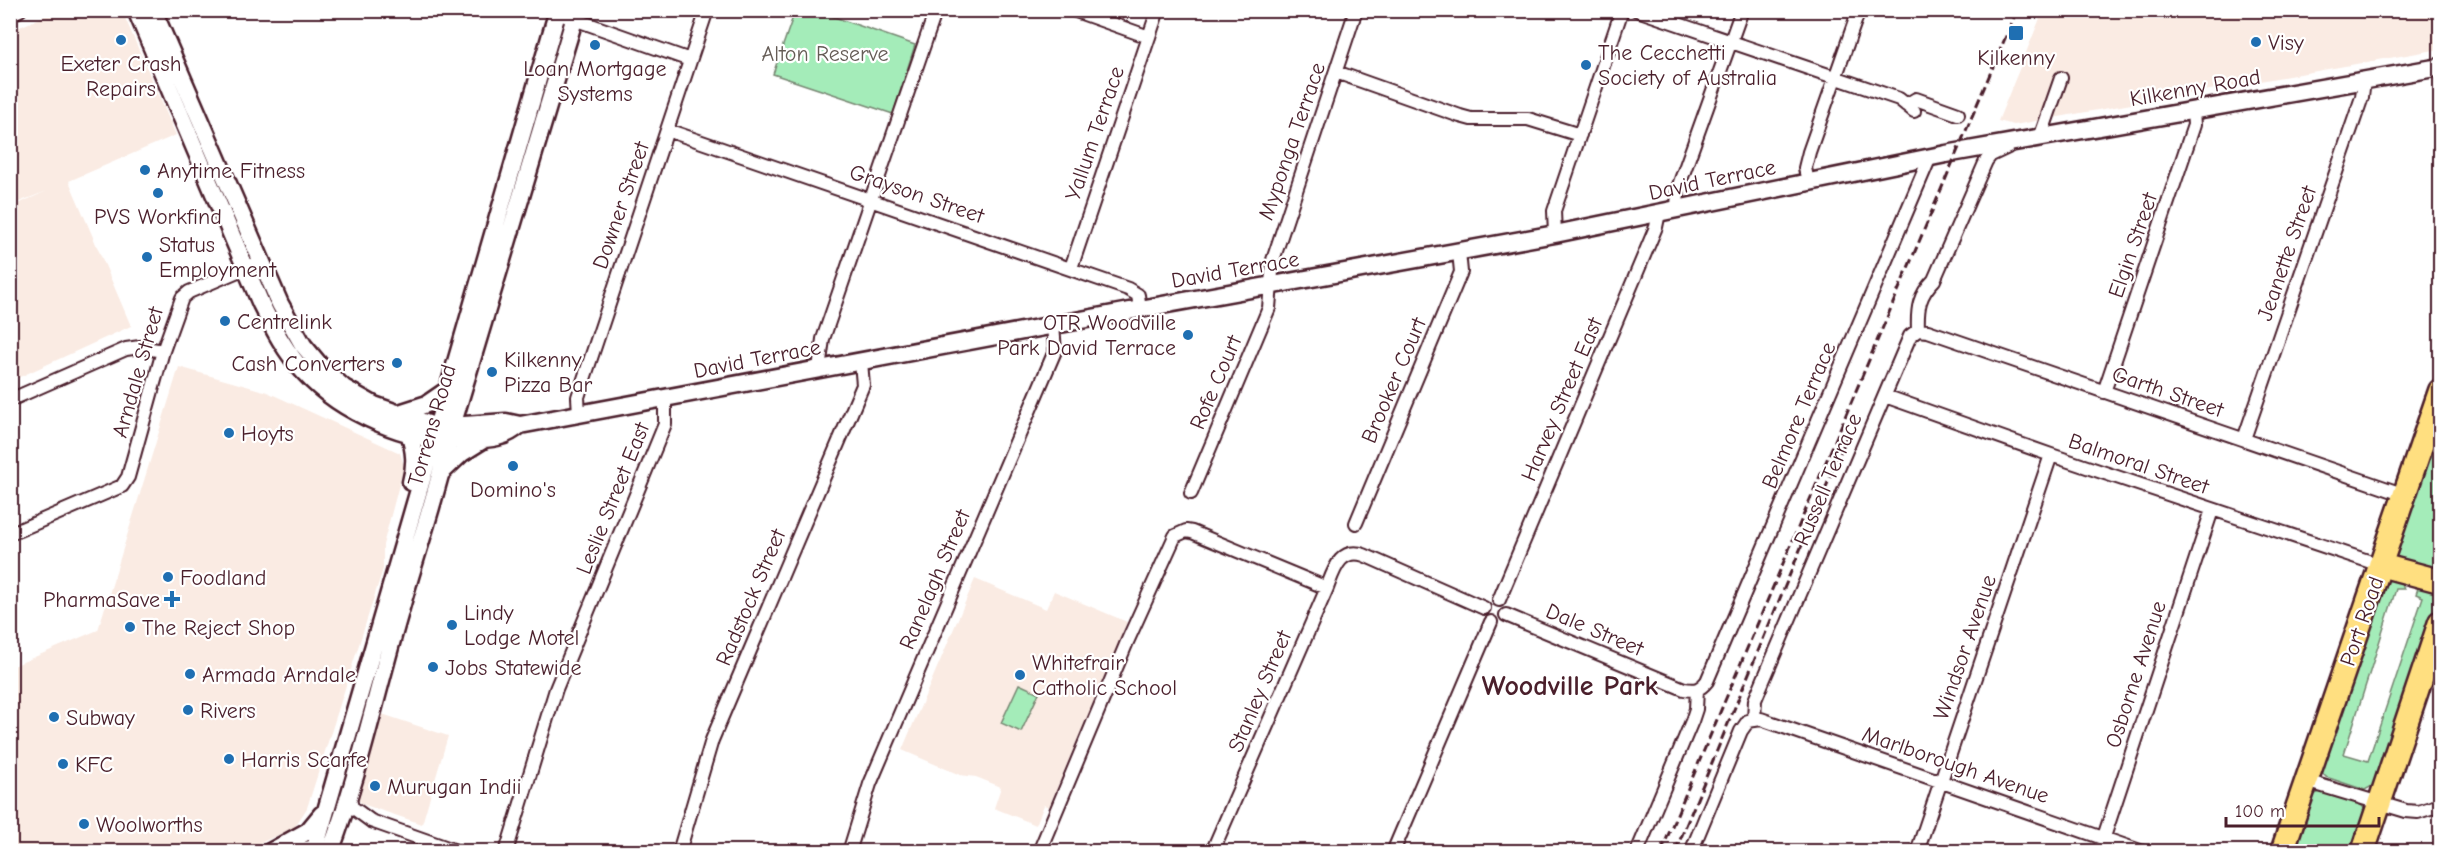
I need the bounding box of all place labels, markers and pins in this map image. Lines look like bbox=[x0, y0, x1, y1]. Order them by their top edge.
marker: Kilkenny bbox=[2007, 24, 2025, 42]
place label: Visy bbox=[2268, 30, 2304, 56]
marker: Exeter Crash Repairs bbox=[114, 33, 128, 47]
marker: Visy bbox=[2249, 35, 2263, 49]
marker: Loan Mortgage Systems bbox=[588, 38, 602, 52]
place label: The Cecchetti Society of Australia bbox=[1598, 40, 1777, 91]
place label: Kilkenny bbox=[1977, 45, 2055, 71]
place label: Exeter Crash Repairs bbox=[60, 51, 182, 102]
place label: Loan Mortgage Systems bbox=[523, 56, 667, 107]
marker: The Cecchetti Society of Australia bbox=[1579, 58, 1593, 72]
place label: Anytime Fitness bbox=[157, 158, 305, 184]
marker: Anytime Fitness bbox=[138, 163, 152, 177]
marker: PVS Workfind bbox=[151, 186, 165, 200]
place label: PVS Workfind bbox=[94, 204, 222, 230]
place label: Status Employment bbox=[159, 232, 277, 283]
marker: Status Employment bbox=[140, 250, 154, 264]
place label: Centrelink bbox=[237, 309, 332, 335]
place label: OTR Woodville Park David Terrace bbox=[997, 310, 1176, 361]
marker: Centrelink bbox=[218, 314, 232, 328]
marker: OTR Woodville Park David Terrace bbox=[1181, 328, 1195, 342]
place label: Kilkenny Pizza Bar bbox=[504, 347, 593, 398]
place label: Cash Converters bbox=[231, 351, 385, 377]
marker: Cash Converters bbox=[390, 356, 404, 370]
marker: Kilkenny Pizza Bar bbox=[485, 365, 499, 379]
place label: Hoyts bbox=[241, 421, 294, 447]
marker: Hoyts bbox=[222, 426, 236, 440]
marker: Domino's bbox=[506, 459, 520, 473]
place label: Domino's bbox=[470, 477, 556, 503]
place label: Foodland bbox=[180, 565, 266, 591]
marker: Foodland bbox=[161, 570, 175, 584]
place label: PharmaSave bbox=[43, 587, 160, 613]
marker: PharmaSave bbox=[165, 592, 179, 606]
place label: Lindy Lodge Motel bbox=[464, 600, 579, 651]
place label: The Reject Shop bbox=[142, 615, 295, 641]
marker: Lindy Lodge Motel bbox=[445, 618, 459, 632]
marker: The Reject Shop bbox=[123, 620, 137, 634]
place label: Whitefrair Catholic School bbox=[1032, 650, 1177, 701]
place label: Jobs Statewide bbox=[445, 655, 581, 681]
marker: Jobs Statewide bbox=[426, 660, 440, 674]
place label: Armada Arndale bbox=[202, 662, 356, 688]
marker: Armada Arndale bbox=[183, 667, 197, 681]
marker: Whitefrair Catholic School bbox=[1013, 668, 1027, 682]
place label: Rivers bbox=[200, 698, 256, 724]
marker: Rivers bbox=[181, 703, 195, 717]
place label: Subway bbox=[66, 705, 135, 731]
marker: Subway bbox=[47, 710, 61, 724]
place label: Harris Scarfe bbox=[241, 747, 367, 773]
place label: KFC bbox=[75, 752, 113, 778]
marker: Harris Scarfe bbox=[222, 752, 236, 766]
marker: KFC bbox=[56, 757, 70, 771]
place label: Murugan Indii bbox=[387, 774, 522, 800]
marker: Murugan Indii bbox=[368, 779, 382, 793]
place label: Woolworths bbox=[96, 812, 203, 838]
marker: Woolworths bbox=[77, 817, 91, 831]

